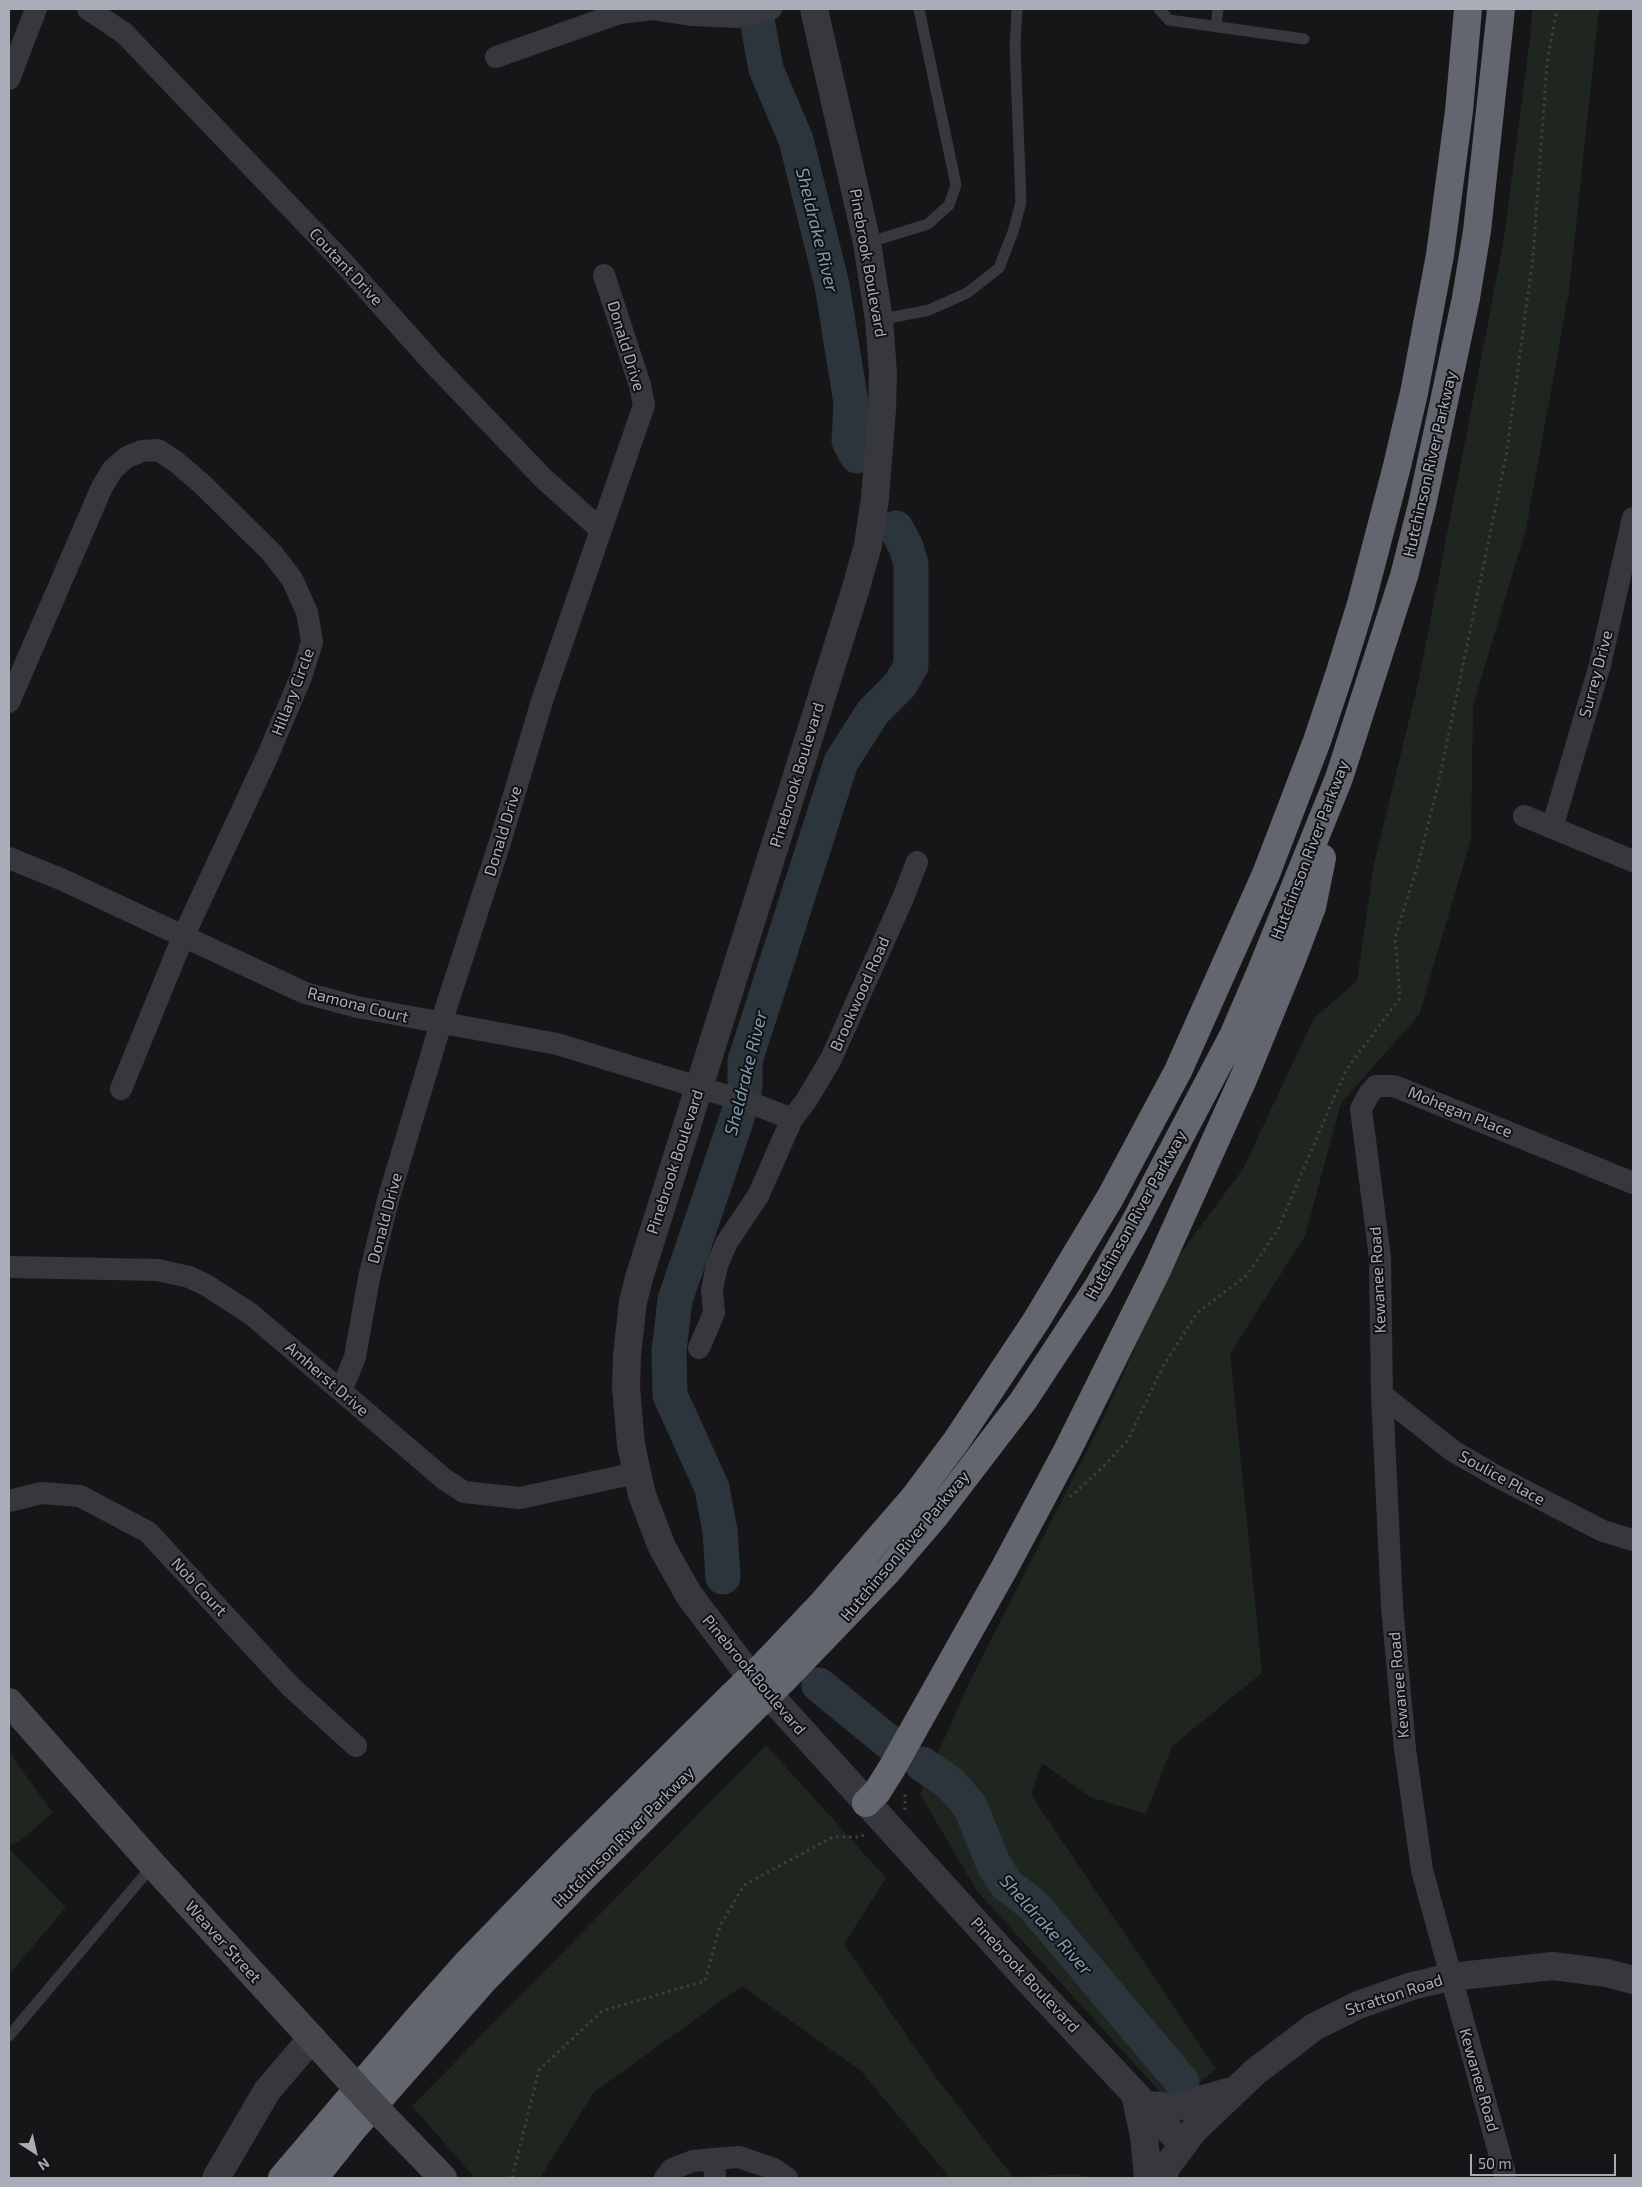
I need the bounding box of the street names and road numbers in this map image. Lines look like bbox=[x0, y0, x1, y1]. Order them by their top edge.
street label: Pinebrook Boulevard bbox=[845, 187, 891, 339]
street label: Coutant Drive bbox=[305, 224, 387, 310]
street label: Donald Drive bbox=[603, 299, 649, 393]
street label: Hutchinson River Parkway bbox=[1399, 369, 1461, 559]
street label: Surrey Drive bbox=[1575, 628, 1617, 720]
street label: Hillary Circle bbox=[268, 646, 318, 738]
street label: Pinebrook Boulevard bbox=[766, 700, 828, 850]
street label: Hutchinson River Parkway bbox=[1267, 758, 1353, 942]
street label: Donald Drive bbox=[480, 784, 526, 878]
street label: Brookwood Road bbox=[826, 934, 894, 1054]
street label: Ramona Court bbox=[306, 983, 410, 1027]
street label: Mohegan Place bbox=[1405, 1082, 1515, 1142]
street label: Pinebrook Boulevard bbox=[643, 1087, 707, 1237]
street label: Hutchinson River Parkway bbox=[1081, 1127, 1191, 1303]
street label: Donald Drive bbox=[364, 1170, 406, 1266]
street label: Kewanee Road bbox=[1366, 1226, 1390, 1334]
street label: Amherst Drive bbox=[281, 1338, 373, 1420]
street label: Soulice Place bbox=[1456, 1447, 1548, 1509]
street label: Hutchinson River Parkway bbox=[836, 1467, 974, 1625]
street label: Nob Court bbox=[167, 1554, 231, 1620]
street label: Pinebrook Boulevard bbox=[698, 1611, 810, 1739]
street label: Kewanee Road bbox=[1385, 1631, 1413, 1739]
street label: Hutchinson River Parkway bbox=[550, 1763, 698, 1911]
street label: Weaver Street bbox=[181, 1897, 265, 1987]
street label: Pinebrook Boulevard bbox=[967, 1913, 1083, 2037]
street label: Stratton Road bbox=[1343, 1970, 1445, 2020]
street label: Kewanee Road bbox=[1455, 2026, 1503, 2134]

